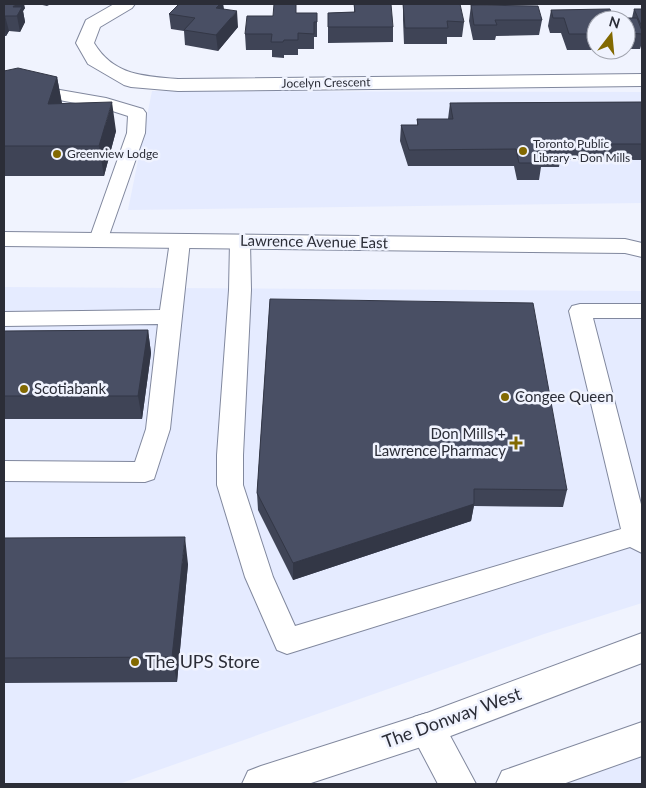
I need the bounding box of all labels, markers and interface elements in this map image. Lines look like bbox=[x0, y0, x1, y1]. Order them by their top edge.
north arrow bbox=[586, 10, 636, 60]
text: N bbox=[607, 12, 622, 32]
street label: Jocelyn Crescent bbox=[281, 74, 371, 91]
place label: Toronto Public Library - Don Mills bbox=[533, 136, 630, 165]
marker: Toronto Public Library - Don Mills bbox=[517, 145, 529, 157]
place label: Greenview Lodge bbox=[67, 146, 158, 161]
marker: Greenview Lodge bbox=[51, 148, 63, 160]
street label: Lawrence Avenue East bbox=[240, 231, 389, 251]
place label: Scotiabank bbox=[34, 379, 106, 397]
marker: Scotiabank bbox=[18, 383, 30, 395]
place label: Congee Queen bbox=[515, 387, 614, 405]
marker: Congee Queen bbox=[499, 391, 511, 403]
place label: Don Mills + Lawrence Pharmacy bbox=[374, 424, 506, 459]
marker: Don Mills + Lawrence Pharmacy bbox=[510, 437, 522, 449]
place label: The UPS Store bbox=[145, 650, 260, 672]
marker: The UPS Store bbox=[129, 656, 141, 668]
street label: The Donway West bbox=[379, 682, 524, 752]

